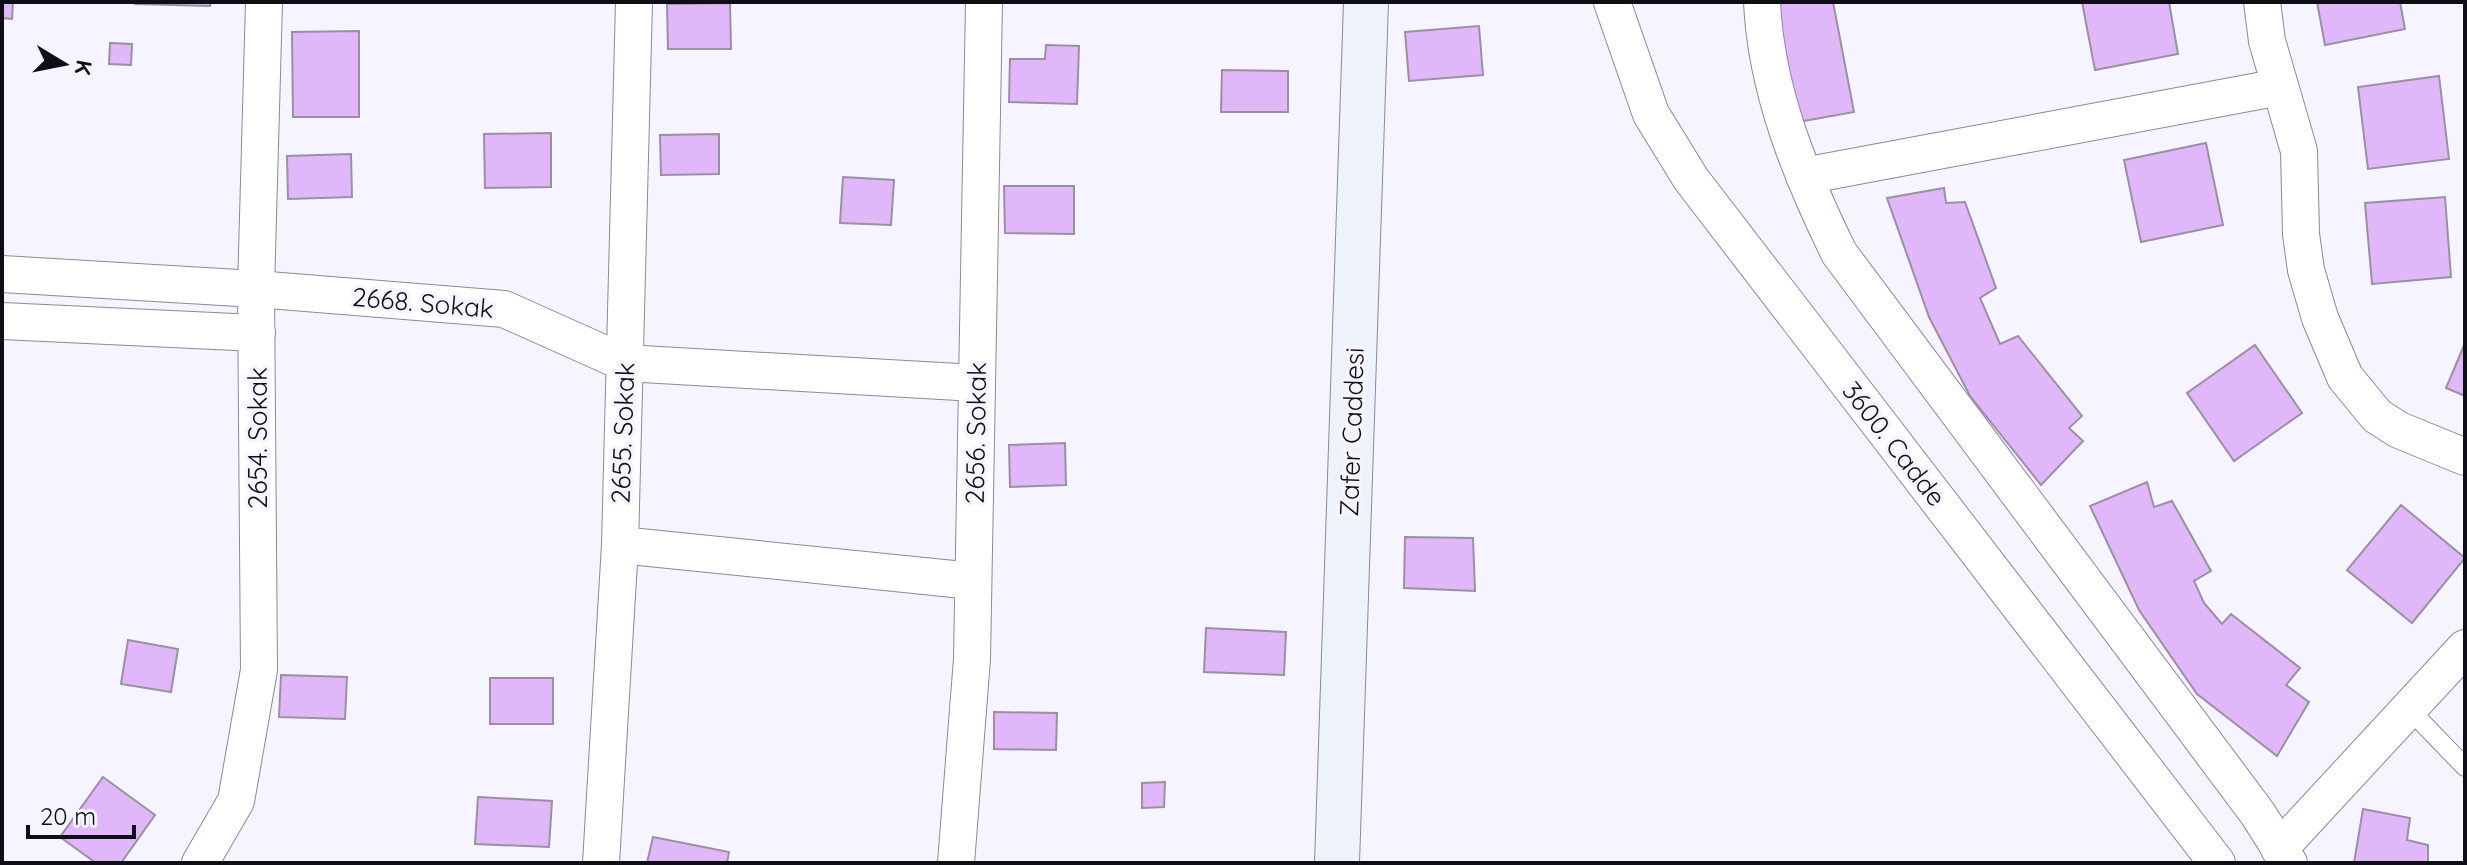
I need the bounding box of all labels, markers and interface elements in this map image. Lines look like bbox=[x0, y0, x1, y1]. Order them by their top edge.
north arrow bbox=[24, 24, 104, 104]
text: K bbox=[69, 58, 99, 77]
street label: 2668. Sokak bbox=[351, 280, 495, 325]
street label: Zafer Caddesi bbox=[1332, 347, 1371, 517]
street label: 2655. Sokak bbox=[604, 362, 641, 504]
street label: 2656. Sokak bbox=[958, 362, 993, 504]
street label: 2654. Sokak bbox=[241, 367, 274, 509]
street label: 3600. Cadde bbox=[1835, 375, 1953, 513]
scale bar bbox=[28, 789, 134, 839]
text: 20 m bbox=[40, 801, 96, 831]

